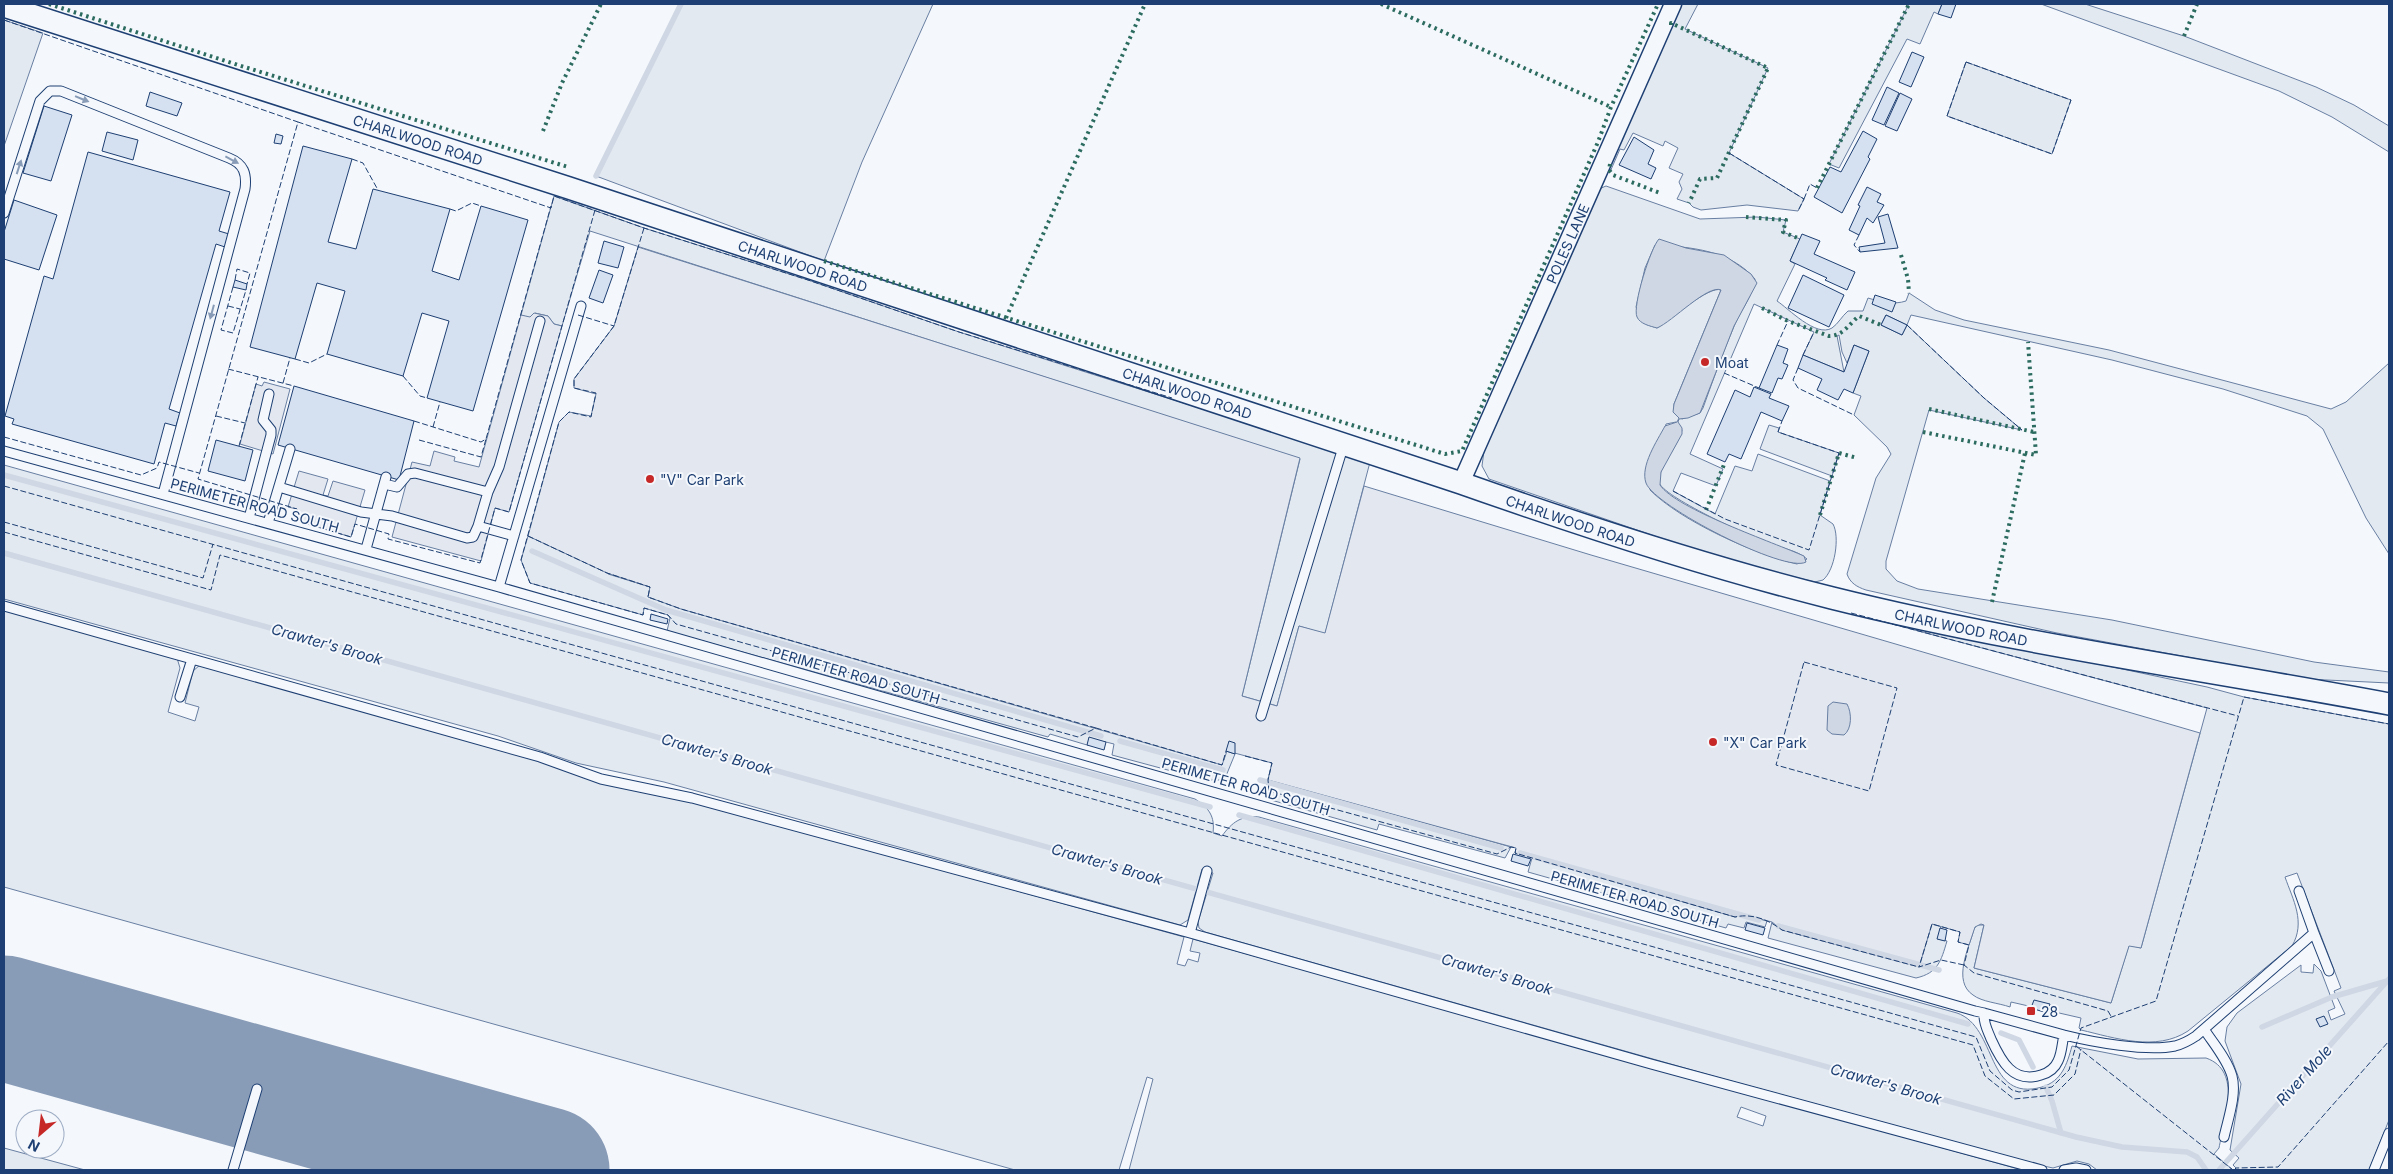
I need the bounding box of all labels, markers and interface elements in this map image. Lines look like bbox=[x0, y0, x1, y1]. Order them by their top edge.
one-way arrow bbox=[75, 95, 90, 103]
street label: CHARLWOOD ROAD bbox=[351, 111, 485, 168]
one-way arrow bbox=[225, 156, 240, 164]
one-way arrow bbox=[15, 159, 23, 174]
street label: POLES LANE bbox=[1542, 201, 1592, 286]
street label: CHARLWOOD ROAD bbox=[736, 236, 870, 295]
one-way arrow bbox=[208, 304, 216, 319]
place label: Moat bbox=[1715, 354, 1749, 371]
marker: Moat bbox=[1699, 356, 1711, 368]
street label: CHARLWOOD ROAD bbox=[1120, 363, 1254, 422]
place label: "V" Car Park bbox=[660, 471, 744, 488]
marker: "V" Car Park bbox=[644, 473, 656, 485]
street label: PERIMETER ROAD SOUTH bbox=[169, 474, 341, 536]
street label: CHARLWOOD ROAD bbox=[1504, 491, 1638, 550]
street label: CHARLWOOD ROAD bbox=[1893, 605, 2029, 648]
water label: Crawter's Brook bbox=[269, 619, 386, 669]
street label: PERIMETER ROAD SOUTH bbox=[770, 643, 942, 707]
water label: Crawter's Brook bbox=[659, 729, 776, 779]
place label: "X" Car Park bbox=[1723, 734, 1807, 751]
marker: "X" Car Park bbox=[1707, 736, 1719, 748]
street label: PERIMETER ROAD SOUTH bbox=[1160, 754, 1332, 818]
water label: Crawter's Brook bbox=[1049, 839, 1166, 889]
street label: PERIMETER ROAD SOUTH bbox=[1549, 867, 1721, 931]
water label: Crawter's Brook bbox=[1439, 949, 1556, 999]
place label: 28 bbox=[2041, 1003, 2058, 1020]
marker: 28 bbox=[2025, 1005, 2037, 1017]
water label: River Mole bbox=[2272, 1041, 2336, 1109]
water label: Crawter's Brook bbox=[1828, 1059, 1945, 1109]
north arrow bbox=[15, 1109, 65, 1159]
text: N bbox=[25, 1136, 42, 1156]

